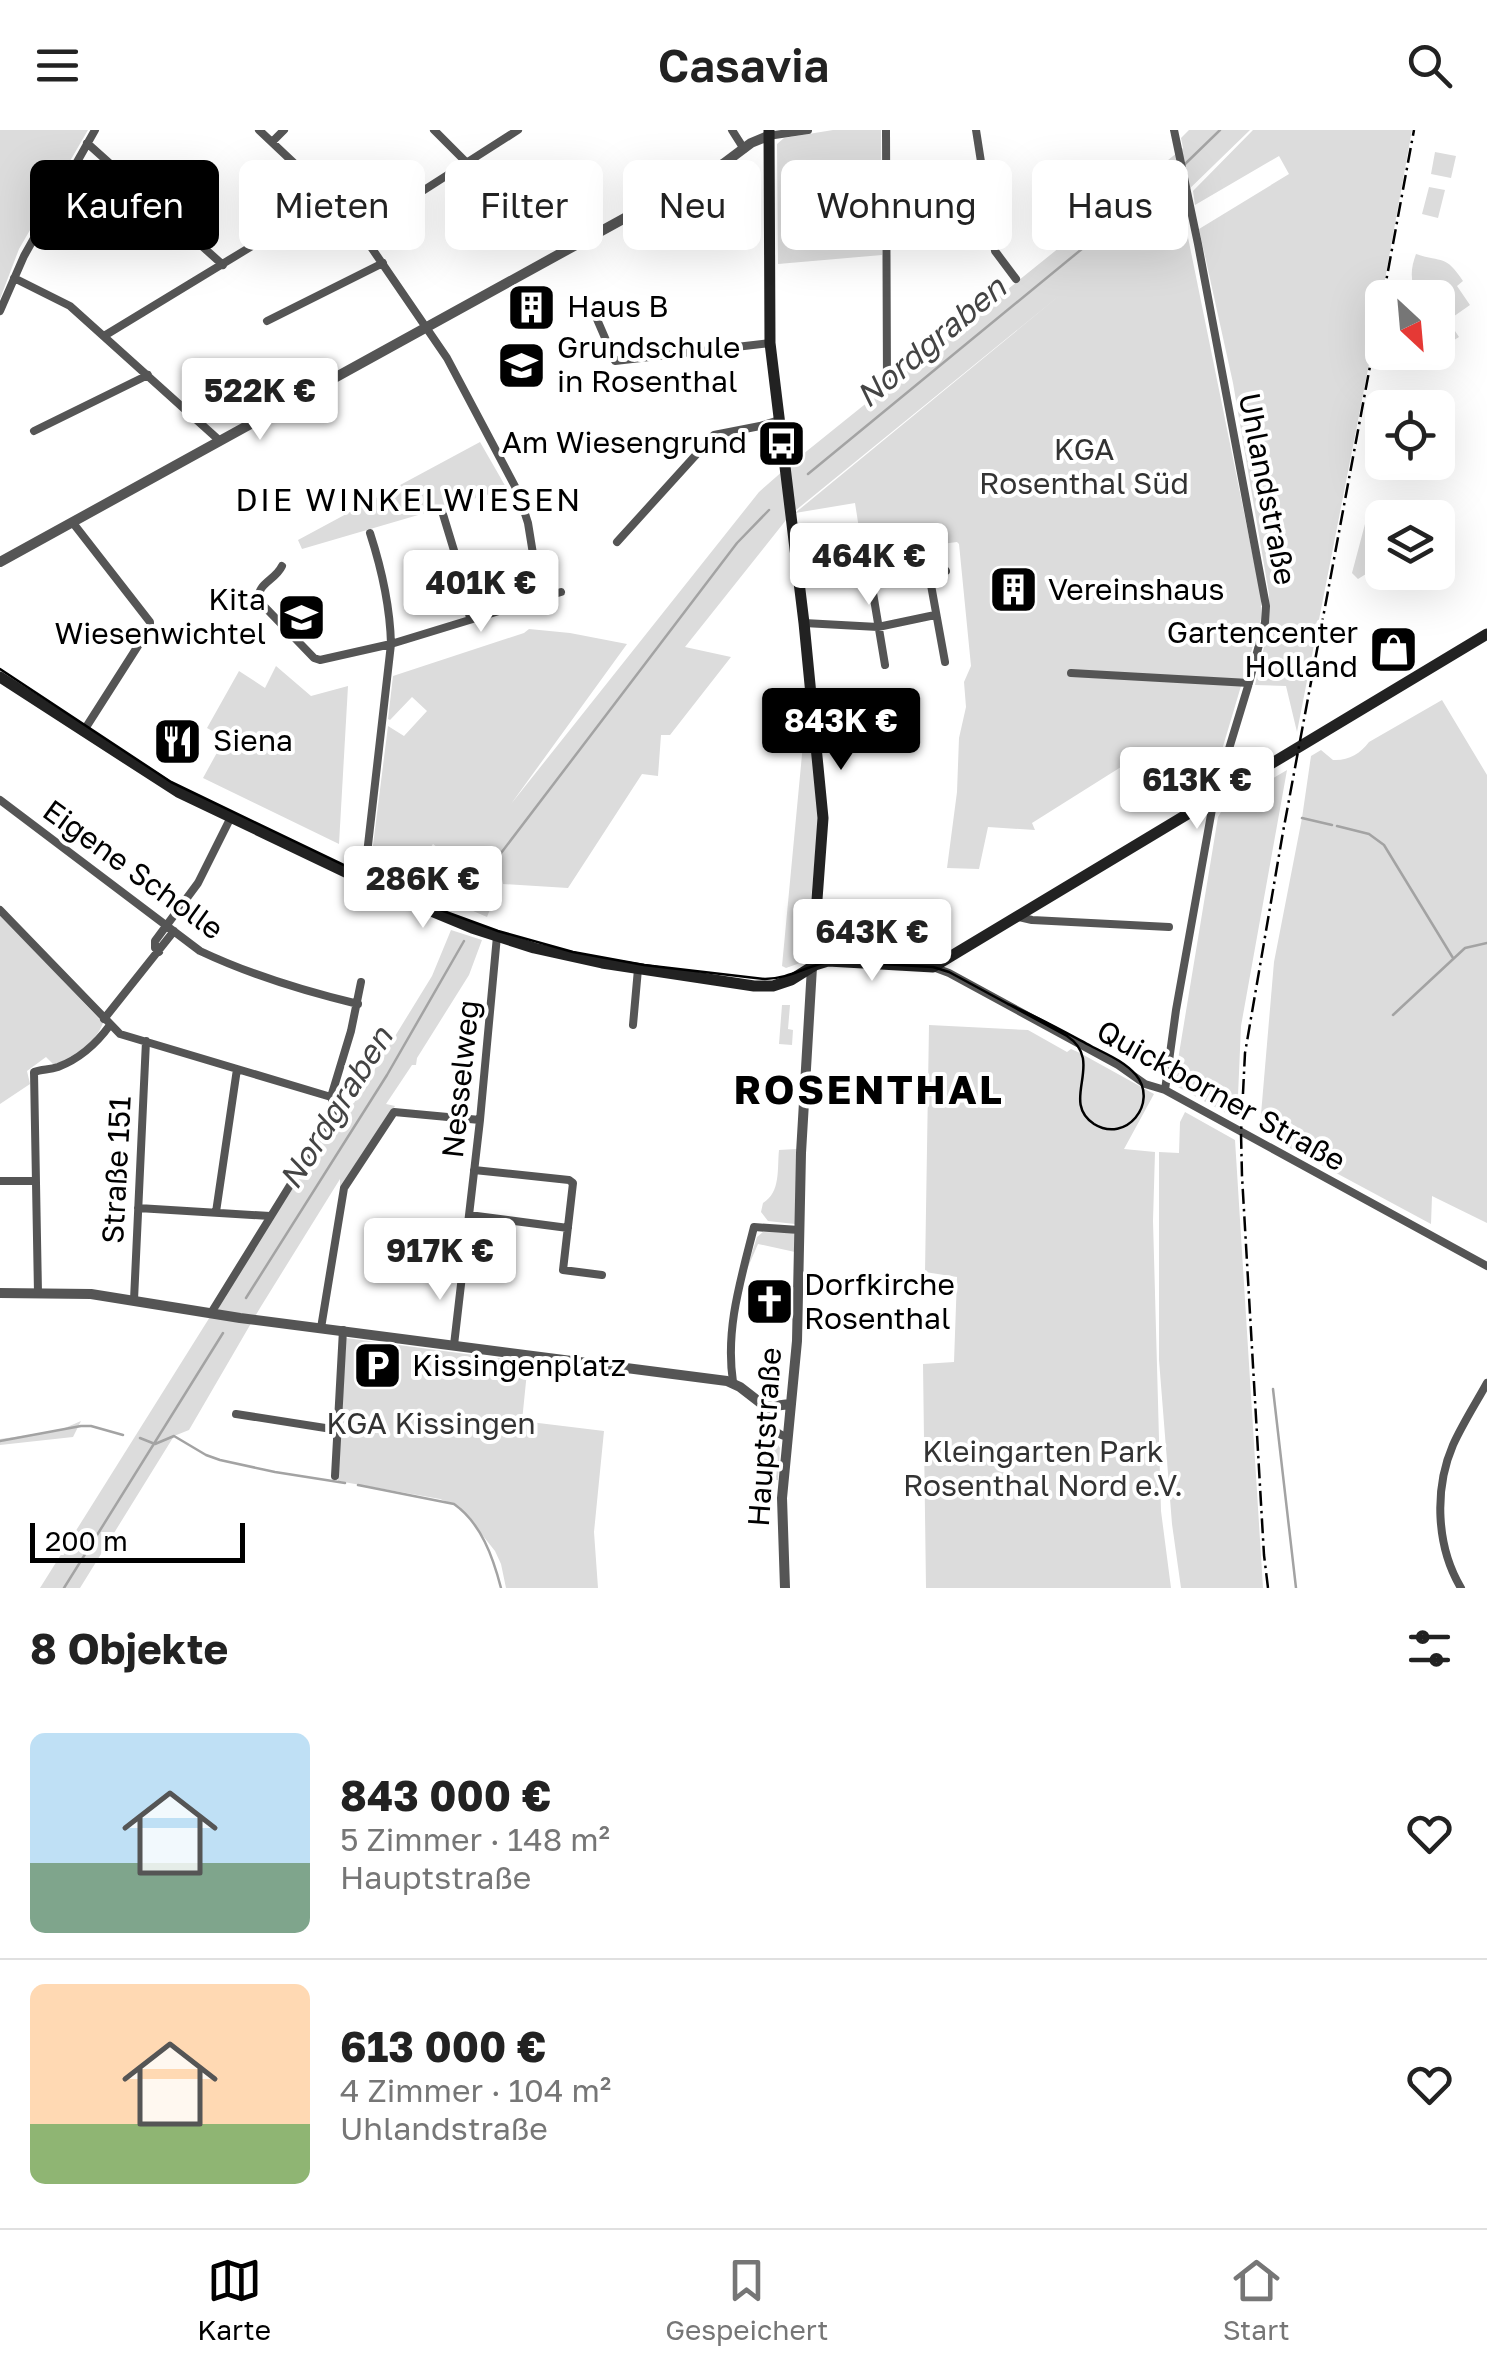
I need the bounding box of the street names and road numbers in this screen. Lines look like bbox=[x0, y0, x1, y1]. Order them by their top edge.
street label: Uhlandstraße bbox=[1232, 390, 1304, 588]
street label: Eigene Scholle bbox=[37, 792, 231, 947]
street label: Nesselweg bbox=[434, 998, 486, 1160]
street label: Quickborner Straße bbox=[1091, 1012, 1352, 1178]
street label: Straße 151 bbox=[94, 1095, 138, 1245]
street label: Hauptstraße bbox=[740, 1346, 788, 1528]

